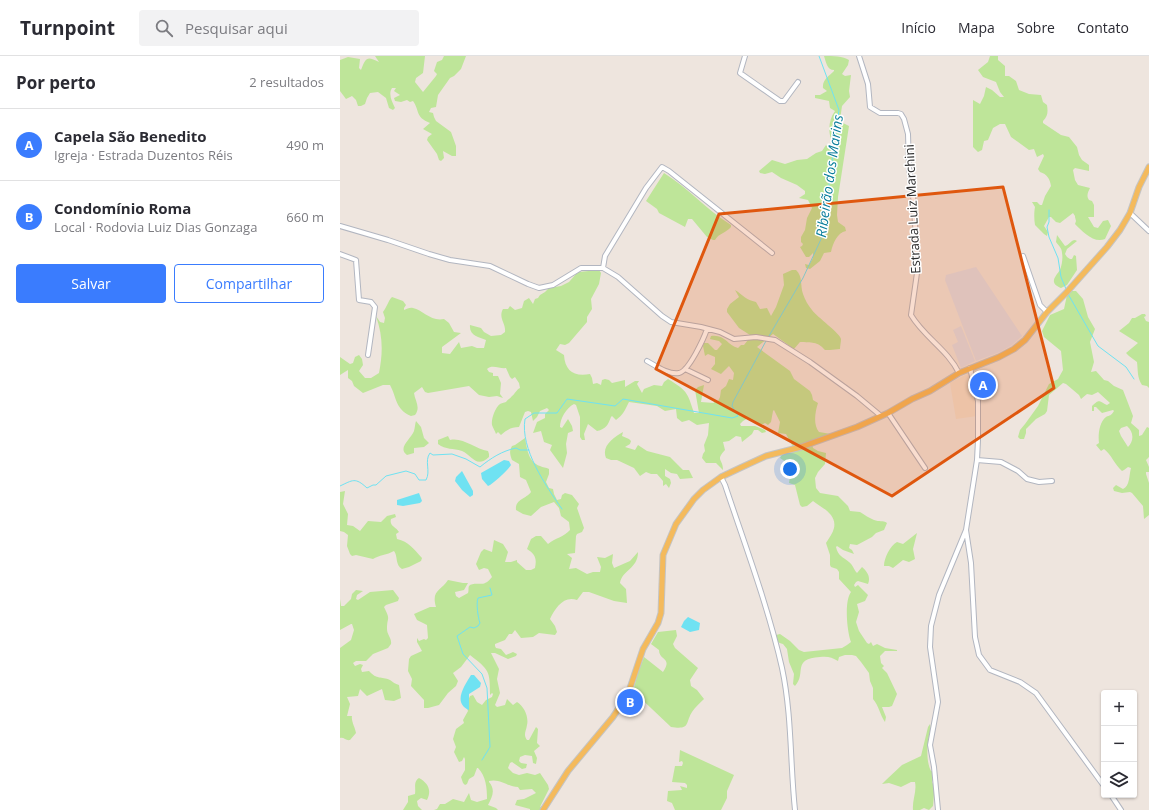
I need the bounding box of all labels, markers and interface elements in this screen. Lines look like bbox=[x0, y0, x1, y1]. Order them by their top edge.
search box bbox=[139, 10, 419, 46]
text: Turnpoint bbox=[20, 15, 115, 41]
icon: search bbox=[153, 17, 175, 39]
text: Pesquisar aqui bbox=[185, 18, 288, 38]
text: Início bbox=[901, 18, 936, 37]
text: Mapa bbox=[958, 18, 995, 37]
text: Sobre bbox=[1017, 18, 1055, 37]
text: Contato bbox=[1077, 18, 1129, 37]
text: Por perto bbox=[16, 71, 96, 94]
text: 2 resultados bbox=[249, 73, 324, 91]
water label: Ribeirão dos Marins bbox=[811, 114, 847, 238]
text: Capela São Benedito bbox=[54, 126, 207, 146]
text: A bbox=[25, 136, 33, 154]
text: 490 m bbox=[286, 136, 324, 154]
street label: Estrada Luiz Marchini bbox=[900, 144, 924, 274]
text: Igreja · Estrada Duzentos Réis bbox=[54, 146, 233, 164]
text: Condomínio Roma bbox=[54, 198, 191, 218]
text: B bbox=[25, 208, 33, 226]
text: 660 m bbox=[286, 208, 324, 226]
text: Local · Rodovia Luiz Dias Gonzaga bbox=[54, 218, 257, 236]
button: Salvar bbox=[16, 264, 166, 303]
button: Compartilhar bbox=[174, 264, 324, 303]
pin: A bbox=[970, 370, 996, 400]
your location bbox=[780, 459, 800, 479]
pin: B bbox=[617, 687, 643, 717]
map controls bbox=[1101, 690, 1137, 798]
button: + bbox=[1101, 690, 1137, 726]
button: − bbox=[1101, 726, 1137, 762]
button: layers bbox=[1101, 762, 1137, 798]

